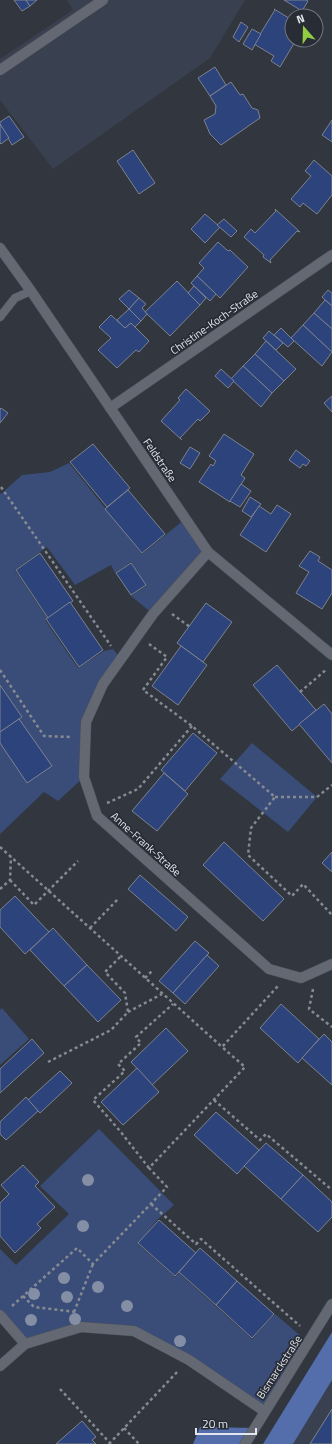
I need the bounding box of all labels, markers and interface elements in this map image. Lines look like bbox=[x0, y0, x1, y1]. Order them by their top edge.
north arrow bbox=[284, 8, 324, 48]
text: N bbox=[294, 10, 307, 27]
street label: Christine-Koch-Straße bbox=[167, 285, 261, 358]
street label: Feldstraße bbox=[139, 435, 181, 485]
street label: Anne-Frank-Straße bbox=[107, 808, 185, 880]
street label: Bismarckstraße bbox=[252, 1332, 306, 1402]
scale bar bbox=[196, 1410, 256, 1436]
text: 20 m bbox=[202, 1414, 228, 1433]

